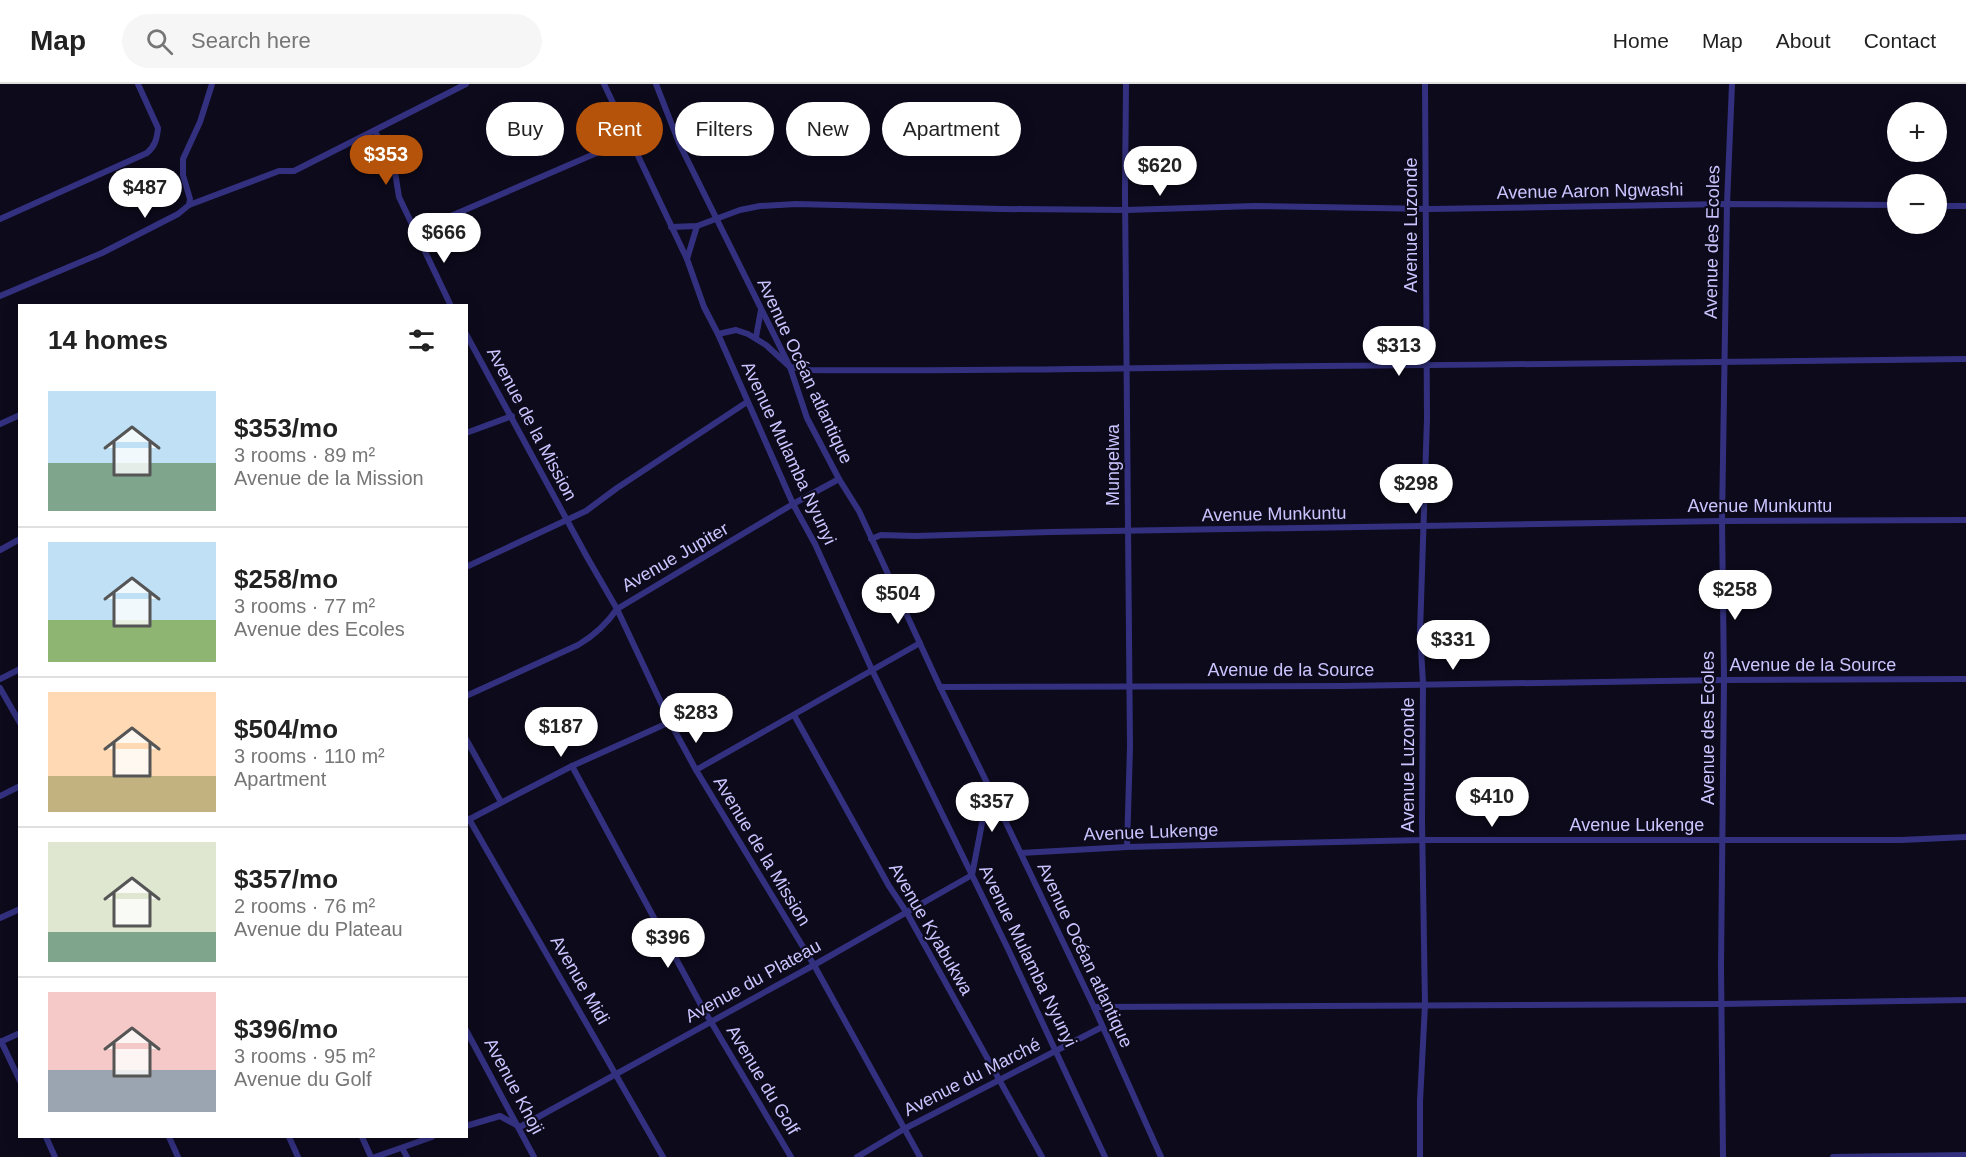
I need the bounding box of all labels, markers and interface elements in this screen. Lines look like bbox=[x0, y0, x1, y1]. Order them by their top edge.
search box bbox=[122, 14, 542, 68]
text: Map bbox=[30, 25, 86, 56]
icon: search bbox=[143, 25, 176, 58]
text: Search here bbox=[191, 28, 311, 53]
text: Home bbox=[1613, 29, 1669, 52]
text: Map bbox=[1702, 29, 1743, 52]
text: About bbox=[1776, 29, 1831, 52]
text: Contact bbox=[1864, 29, 1936, 52]
chip: Buy bbox=[486, 102, 564, 156]
chip: Rent bbox=[576, 102, 663, 156]
chip: Filters bbox=[675, 102, 774, 156]
chip: New bbox=[786, 102, 870, 156]
chip: Apartment bbox=[882, 102, 1021, 156]
map controls bbox=[1887, 102, 1947, 234]
button: + bbox=[1887, 102, 1947, 162]
pin: $353 bbox=[350, 135, 422, 186]
text: $353 bbox=[364, 143, 408, 165]
pin: $620 bbox=[1124, 146, 1196, 197]
text: $620 bbox=[1138, 154, 1182, 176]
street label: Avenue Luzonde bbox=[1401, 158, 1421, 292]
street label: Avenue des Ecoles bbox=[1701, 165, 1723, 319]
pin: $487 bbox=[109, 168, 181, 219]
button: − bbox=[1887, 174, 1947, 234]
text: $487 bbox=[123, 176, 167, 198]
street label: Avenue Aaron Ngwashi bbox=[1496, 179, 1684, 203]
pin: $666 bbox=[408, 213, 480, 264]
text: $666 bbox=[422, 221, 466, 243]
street label: Avenue Océan atlantique bbox=[753, 275, 857, 467]
icon: filters bbox=[405, 324, 438, 357]
text: 14 homes bbox=[48, 325, 168, 355]
pin: $313 bbox=[1363, 326, 1435, 377]
text: $313 bbox=[1377, 334, 1421, 356]
street label: Avenue de la Mission bbox=[483, 344, 581, 504]
street label: Avenue Mulamba Nyunyi bbox=[738, 358, 840, 548]
text: $353/mo bbox=[234, 413, 338, 443]
icon: home bbox=[96, 415, 168, 487]
street label: Mungelwa bbox=[1103, 423, 1123, 506]
text: 3 rooms · 89 m² bbox=[234, 444, 375, 466]
pin: $298 bbox=[1380, 464, 1452, 515]
text: Avenue de la Mission bbox=[234, 467, 424, 489]
text: $298 bbox=[1394, 472, 1438, 494]
street label: Avenue Munkuntu bbox=[1688, 496, 1832, 516]
street label: Avenue Munkuntu bbox=[1201, 503, 1347, 525]
street label: Avenue Jupiter bbox=[618, 518, 732, 596]
text: $258/mo bbox=[234, 564, 338, 594]
icon: home bbox=[96, 566, 168, 638]
pin: $258 bbox=[1699, 570, 1771, 621]
pin: $504 bbox=[862, 574, 934, 625]
text: $258 bbox=[1713, 578, 1757, 600]
text: $504 bbox=[876, 582, 920, 604]
text: 3 rooms · 77 m² bbox=[234, 595, 375, 617]
text: Avenue des Ecoles bbox=[234, 618, 405, 640]
pin: $331 bbox=[1417, 620, 1489, 671]
text: $331 bbox=[1431, 628, 1475, 650]
street label: Avenue des Ecoles bbox=[1698, 651, 1718, 805]
street label: Avenue de la Source bbox=[1730, 655, 1896, 675]
street label: Avenue de la Source bbox=[1208, 660, 1374, 680]
pin: $283 bbox=[660, 693, 732, 744]
street label: Avenue Luzonde bbox=[1398, 698, 1418, 832]
text: $283 bbox=[674, 701, 718, 723]
pin: $187 bbox=[525, 707, 597, 758]
text: $504/mo bbox=[234, 714, 338, 744]
text: $187 bbox=[539, 715, 583, 737]
icon: home bbox=[96, 716, 168, 788]
text: 3 rooms · 110 m² bbox=[234, 745, 385, 767]
text: Apartment bbox=[234, 768, 326, 790]
street label: Avenue de la Mission bbox=[709, 773, 815, 929]
pin: $410 bbox=[1456, 777, 1528, 828]
pin: $357 bbox=[956, 782, 1028, 833]
text: $410 bbox=[1470, 785, 1514, 807]
text: $357 bbox=[970, 790, 1014, 812]
street label: Avenue Lukenge bbox=[1570, 815, 1704, 835]
street label: Avenue Lukenge bbox=[1083, 820, 1219, 844]
street label: Avenue Océan atlantique bbox=[1033, 859, 1137, 1051]
street label: Avenue Kyabukwa bbox=[885, 860, 977, 999]
street label: Avenue Mulamba Nyunyi bbox=[975, 862, 1081, 1050]
text: $357/mo bbox=[234, 864, 338, 894]
icon: home bbox=[96, 866, 168, 938]
text: 2 rooms · 76 m² bbox=[234, 895, 375, 917]
text: Avenue du Plateau bbox=[234, 918, 403, 940]
pin: $396 bbox=[632, 918, 704, 969]
text: $396 bbox=[646, 926, 690, 948]
street label: Avenue Midi bbox=[547, 932, 613, 1028]
street label: Avenue du Plateau bbox=[682, 935, 824, 1027]
text: $396/mo bbox=[234, 1014, 338, 1044]
icon: home bbox=[96, 1016, 168, 1088]
street label: Avenue du Golf bbox=[723, 1022, 804, 1139]
street label: Avenue du Marché bbox=[900, 1034, 1044, 1120]
street label: Avenue Khoji bbox=[480, 1035, 548, 1137]
text: 3 rooms · 95 m² bbox=[234, 1045, 375, 1067]
text: Avenue du Golf bbox=[234, 1068, 372, 1090]

